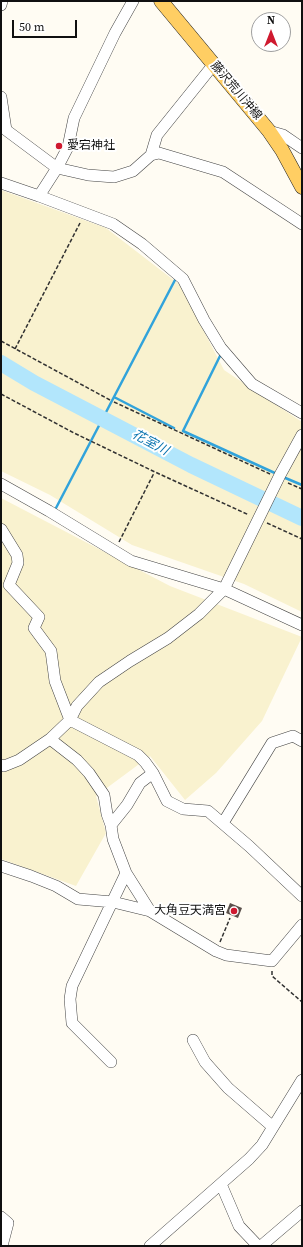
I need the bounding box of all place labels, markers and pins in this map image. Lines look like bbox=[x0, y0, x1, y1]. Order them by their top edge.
place label: 愛宕神社 bbox=[67, 139, 115, 153]
marker: 愛宕神社 bbox=[54, 141, 64, 151]
place label: 大角豆天満宮 bbox=[154, 904, 226, 918]
marker: 大角豆天満宮 bbox=[229, 906, 239, 916]

